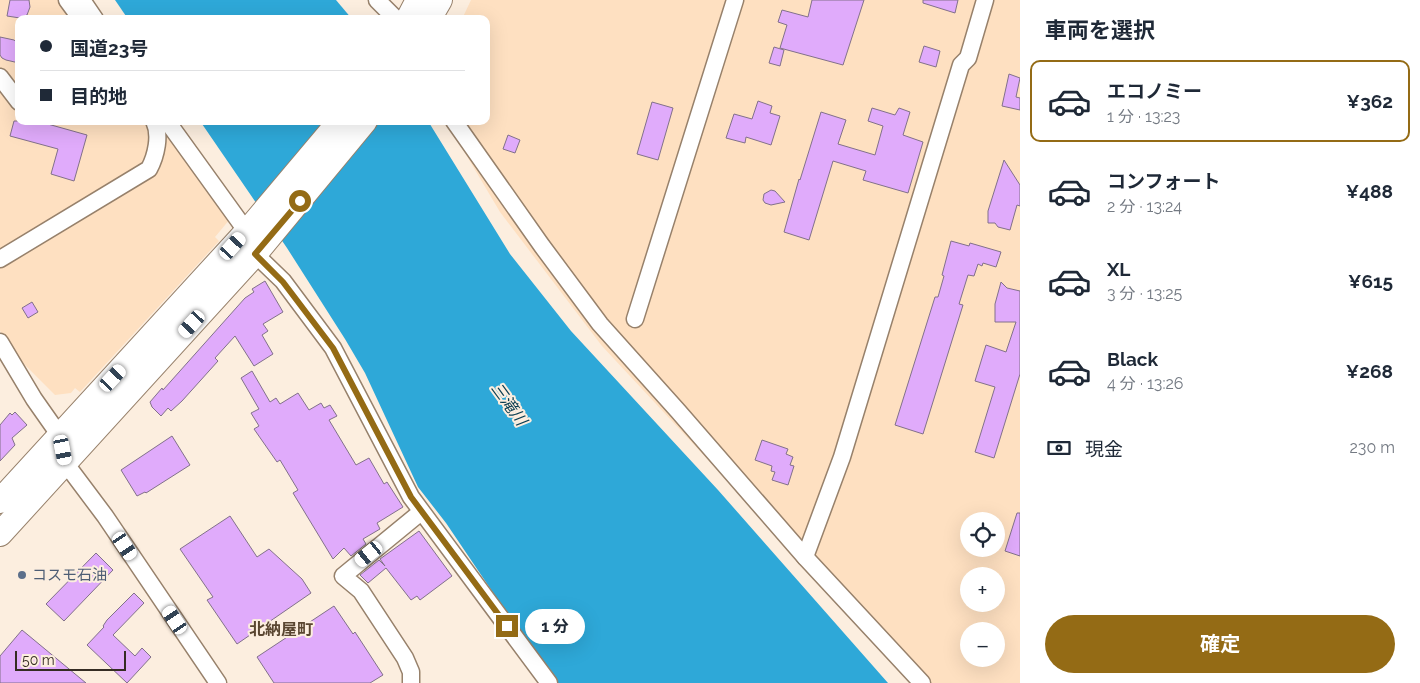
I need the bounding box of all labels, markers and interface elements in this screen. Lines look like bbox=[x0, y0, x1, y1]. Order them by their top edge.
text: 車両を選択 bbox=[1045, 17, 1155, 43]
text: 国道23号 bbox=[70, 37, 148, 59]
icon: car bbox=[1047, 79, 1092, 124]
text: エコノミー bbox=[1107, 80, 1202, 102]
text: 目的地 bbox=[70, 85, 127, 107]
text: ¥362 bbox=[1347, 90, 1393, 112]
text: 1 分 · 13:23 bbox=[1107, 107, 1180, 126]
icon: car bbox=[1047, 169, 1092, 214]
text: コンフォート bbox=[1107, 170, 1220, 192]
text: ¥488 bbox=[1346, 180, 1393, 202]
route start bbox=[289, 190, 311, 212]
text: 2 分 · 13:24 bbox=[1107, 197, 1182, 216]
car bbox=[217, 230, 248, 262]
text: XL bbox=[1107, 258, 1130, 280]
icon: car bbox=[1047, 259, 1092, 304]
text: ¥615 bbox=[1348, 270, 1393, 292]
text: 3 分 · 13:25 bbox=[1107, 284, 1182, 303]
car bbox=[176, 308, 207, 340]
text: Black bbox=[1107, 348, 1158, 370]
icon: car bbox=[1047, 349, 1092, 394]
text: ¥268 bbox=[1346, 360, 1393, 382]
car bbox=[97, 362, 128, 394]
text: 4 分 · 13:26 bbox=[1107, 374, 1183, 393]
water label: 三滝川 bbox=[487, 379, 532, 431]
car bbox=[52, 434, 73, 466]
icon: cash bbox=[1045, 434, 1073, 462]
text: 現金 bbox=[1085, 438, 1123, 460]
text: 230 m bbox=[1350, 438, 1395, 457]
map controls bbox=[960, 512, 1005, 667]
button: locate bbox=[960, 512, 1005, 557]
car bbox=[110, 529, 139, 563]
car bbox=[352, 539, 385, 569]
place label: コスモ石油 bbox=[32, 566, 107, 584]
button: + bbox=[960, 567, 1005, 612]
marker: コスモ石油 bbox=[16, 569, 28, 581]
car bbox=[160, 603, 189, 637]
callout: 1 分 bbox=[524, 608, 584, 644]
route end bbox=[496, 615, 518, 637]
button: 確定 bbox=[1045, 615, 1395, 673]
text: 1 分 bbox=[541, 617, 569, 636]
district label: 北納屋町 bbox=[249, 620, 313, 639]
button: − bbox=[960, 622, 1005, 667]
scale bar bbox=[15, 648, 126, 671]
text: 50 m bbox=[22, 652, 55, 668]

